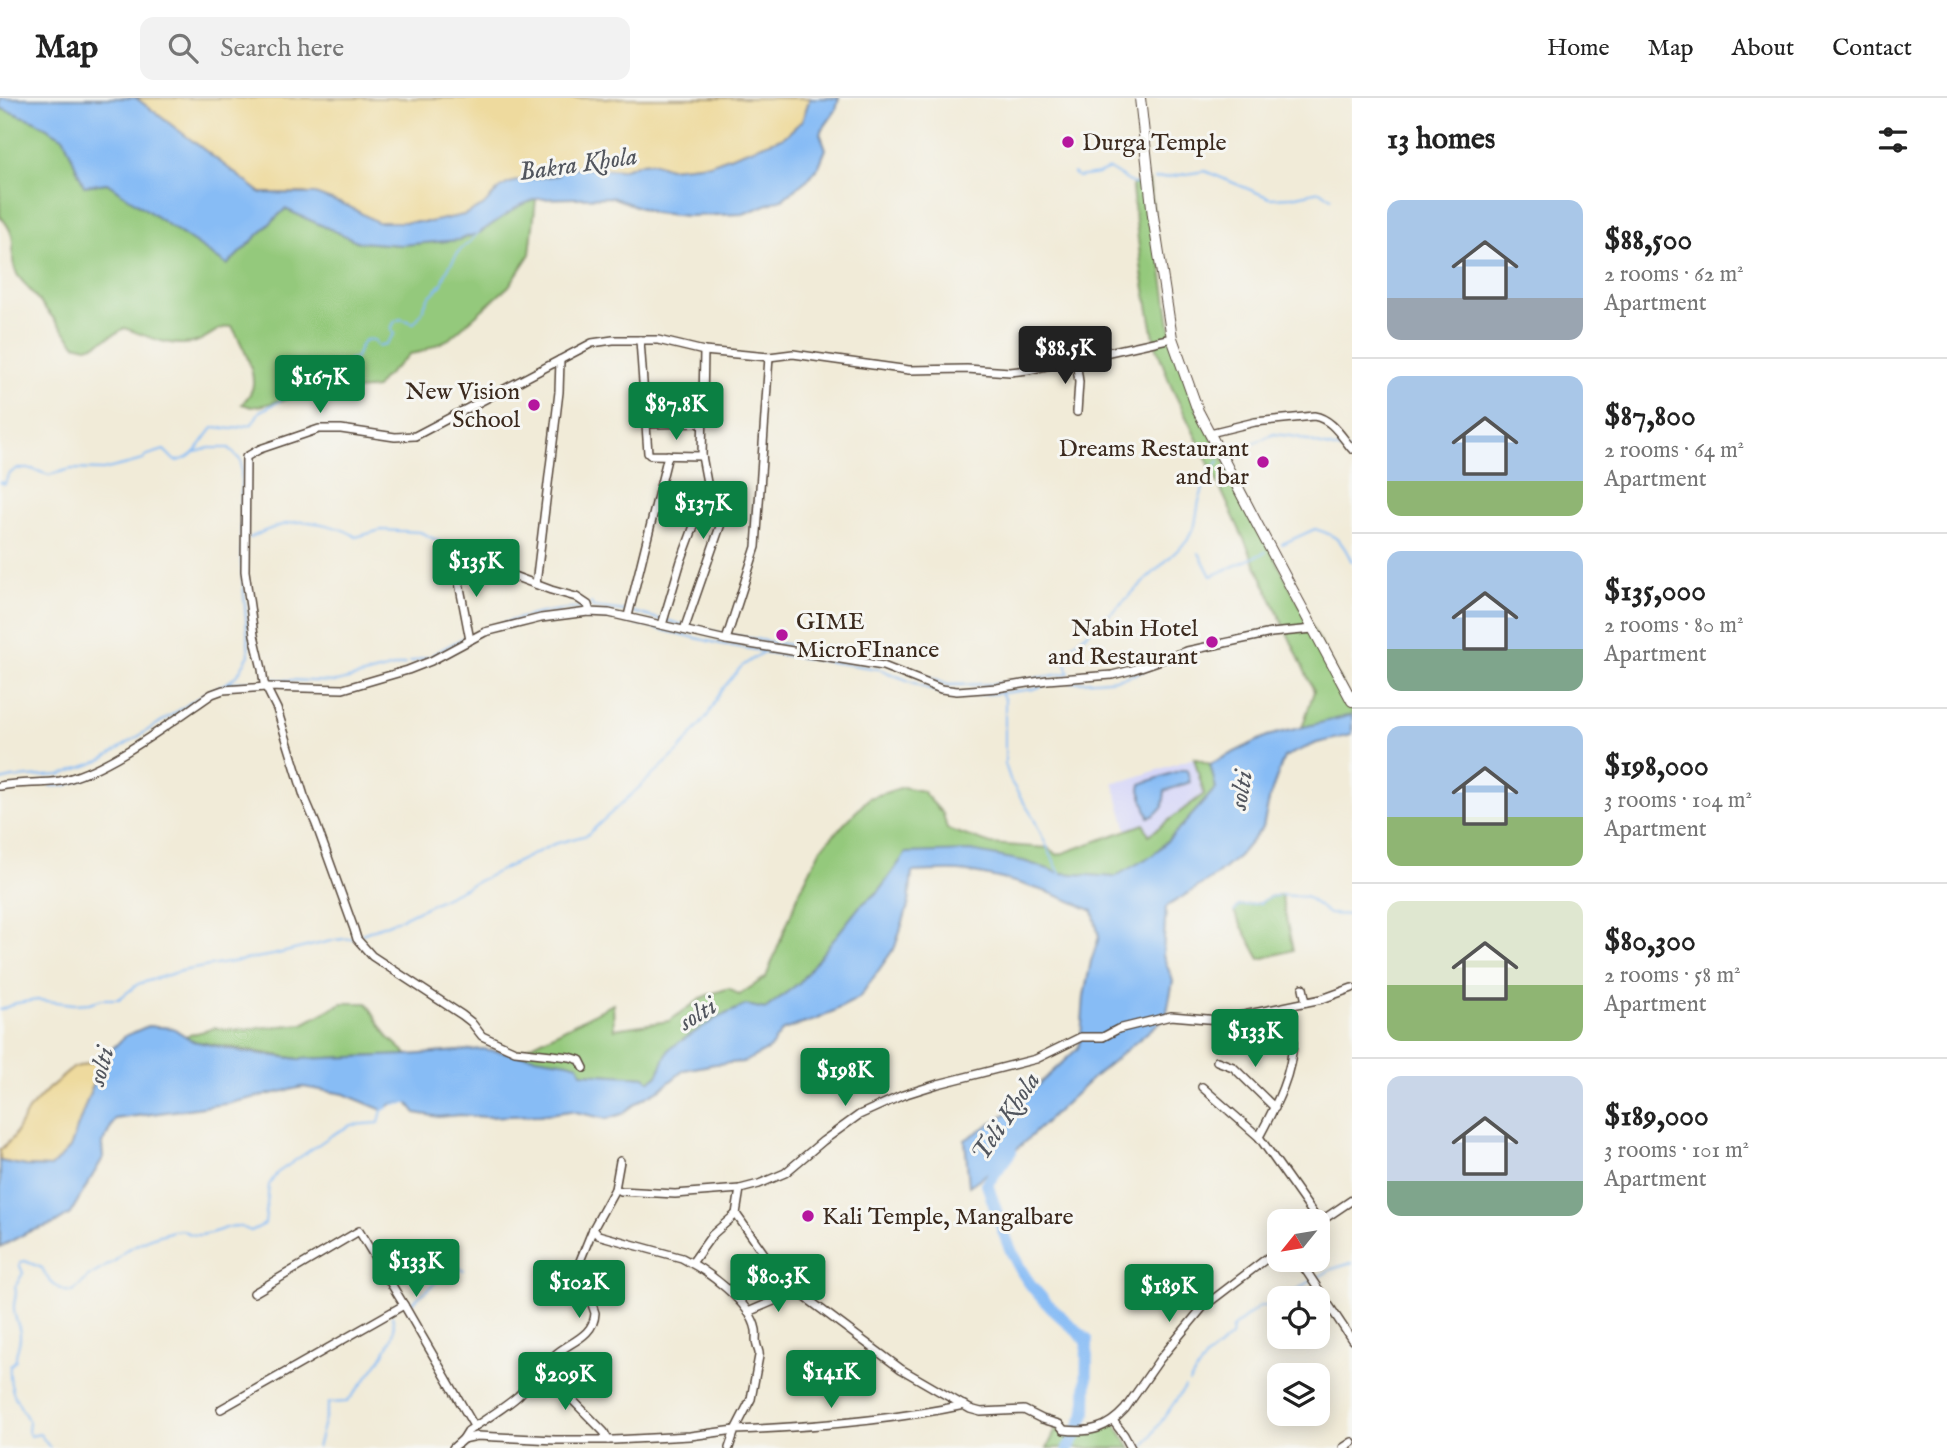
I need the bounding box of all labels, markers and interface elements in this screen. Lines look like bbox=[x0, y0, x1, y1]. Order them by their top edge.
search box bbox=[140, 17, 630, 80]
text: Map bbox=[35, 27, 98, 69]
icon: search bbox=[164, 29, 202, 67]
text: Search here bbox=[220, 32, 344, 65]
text: Home bbox=[1547, 33, 1610, 64]
text: Map bbox=[1648, 33, 1694, 64]
text: About bbox=[1732, 33, 1794, 64]
text: Contact bbox=[1832, 33, 1912, 64]
text: 13 homes bbox=[1387, 121, 1495, 159]
icon: filters bbox=[1874, 121, 1912, 159]
place label: Durga Temple bbox=[1082, 128, 1226, 159]
marker: Durga Temple bbox=[1060, 134, 1076, 150]
water label: Bakra Khola bbox=[517, 140, 640, 189]
text: $88,500 bbox=[1604, 222, 1692, 260]
icon: home bbox=[1443, 228, 1527, 312]
text: 2 rooms · 62 m² bbox=[1604, 260, 1744, 289]
text: Apartment bbox=[1604, 289, 1707, 318]
pin: $88.5K bbox=[1008, 327, 1122, 386]
text: $88.5K bbox=[1035, 334, 1095, 363]
pin: $167K bbox=[271, 356, 369, 415]
text: $167K bbox=[291, 363, 349, 392]
place label: New Vision School bbox=[405, 377, 520, 436]
pin: $87.8K bbox=[619, 382, 733, 442]
text: $87.8K bbox=[644, 390, 708, 419]
marker: New Vision School bbox=[526, 397, 542, 413]
text: $87,800 bbox=[1604, 398, 1696, 436]
icon: home bbox=[1443, 404, 1527, 488]
place label: Dreams Restaurant and bar bbox=[1059, 434, 1249, 493]
text: 2 rooms · 64 m² bbox=[1604, 436, 1744, 465]
marker: Dreams Restaurant and bar bbox=[1255, 454, 1271, 470]
text: Apartment bbox=[1604, 465, 1707, 494]
pin: $137K bbox=[654, 482, 752, 541]
text: $137K bbox=[674, 489, 732, 518]
pin: $135K bbox=[427, 540, 525, 599]
text: $135K bbox=[449, 547, 503, 576]
text: $135,000 bbox=[1604, 573, 1706, 611]
icon: home bbox=[1443, 579, 1527, 663]
place label: GIME MicroFInance bbox=[796, 607, 939, 666]
text: 2 rooms · 80 m² bbox=[1604, 611, 1744, 640]
place label: Nabin Hotel and Restaurant bbox=[1048, 614, 1198, 673]
marker: GIME MicroFInance bbox=[774, 627, 790, 643]
marker: Nabin Hotel and Restaurant bbox=[1204, 634, 1220, 650]
text: Apartment bbox=[1604, 640, 1707, 669]
text: $198,000 bbox=[1604, 748, 1709, 786]
icon: home bbox=[1443, 754, 1527, 838]
water label: solti bbox=[1222, 767, 1261, 813]
text: 3 rooms · 104 m² bbox=[1604, 786, 1752, 815]
text: Apartment bbox=[1604, 815, 1707, 844]
text: $80,300 bbox=[1604, 923, 1696, 961]
icon: home bbox=[1443, 929, 1527, 1013]
text: 2 rooms · 58 m² bbox=[1604, 961, 1741, 990]
water label: solti bbox=[672, 989, 724, 1039]
text: Apartment bbox=[1604, 990, 1707, 1019]
pin: $133K bbox=[1206, 1010, 1304, 1069]
text: $133K bbox=[1227, 1017, 1283, 1046]
water label: solti bbox=[80, 1042, 123, 1090]
pin: $198K bbox=[796, 1048, 894, 1108]
text: $198K bbox=[817, 1056, 874, 1085]
water label: Teli Khola bbox=[964, 1066, 1048, 1168]
text: $189,000 bbox=[1604, 1098, 1709, 1136]
icon: home bbox=[1443, 1104, 1527, 1188]
text: 3 rooms · 101 m² bbox=[1604, 1136, 1749, 1165]
text: Apartment bbox=[1604, 1165, 1707, 1194]
place label: Kali Temple, Mangalbare bbox=[822, 1202, 1074, 1233]
marker: Kali Temple, Mangalbare bbox=[800, 1208, 816, 1224]
north arrow bbox=[1267, 1209, 1330, 1272]
map controls bbox=[1267, 1209, 1330, 1426]
pin: $133K bbox=[367, 1240, 465, 1299]
text: $133K bbox=[388, 1247, 444, 1276]
pin: $80.3K bbox=[721, 1254, 835, 1314]
pin: $102K bbox=[530, 1260, 628, 1320]
text: $80.3K bbox=[746, 1262, 810, 1291]
pin: $189K bbox=[1120, 1264, 1218, 1324]
text: $102K bbox=[549, 1268, 609, 1297]
text: $189K bbox=[1141, 1272, 1198, 1301]
button: locate bbox=[1267, 1286, 1330, 1349]
pin: $141K bbox=[782, 1350, 880, 1410]
pin: $209K bbox=[516, 1352, 614, 1412]
text: $141K bbox=[802, 1358, 860, 1387]
text: $209K bbox=[534, 1360, 596, 1389]
button: layers bbox=[1267, 1363, 1330, 1426]

